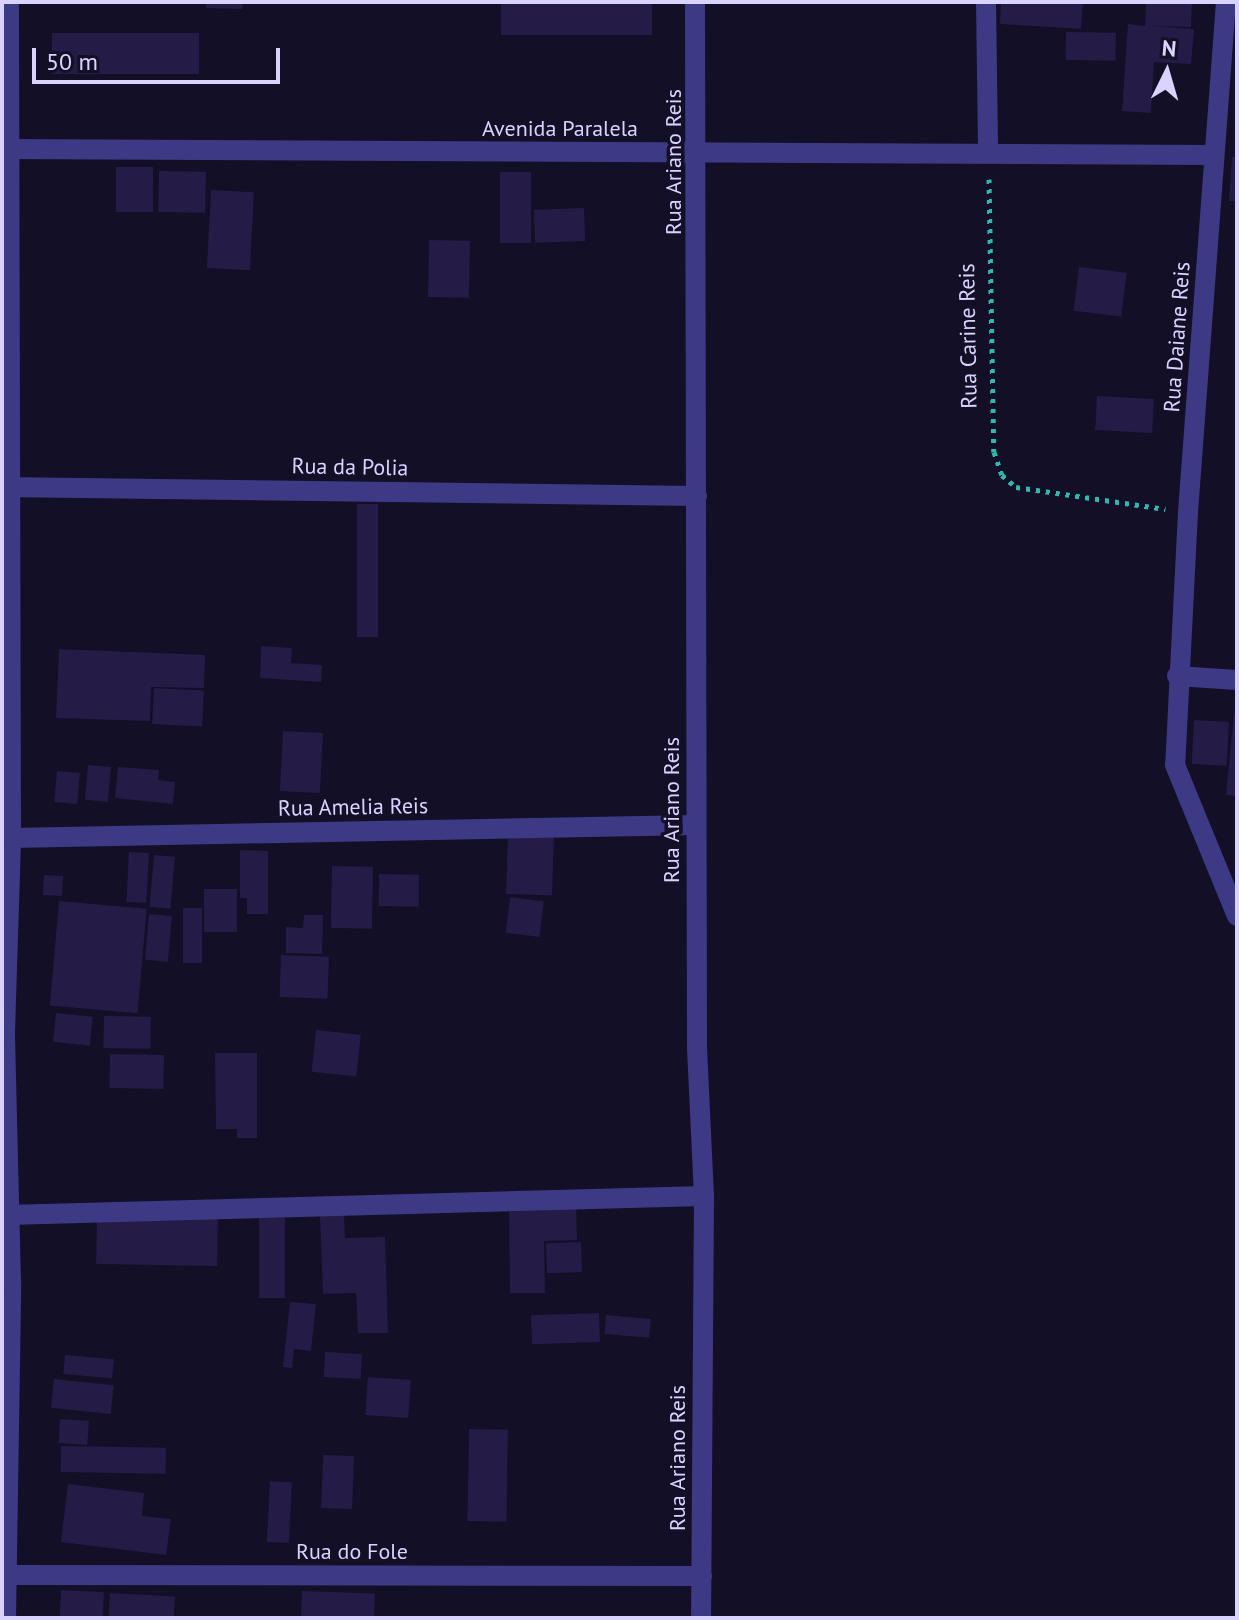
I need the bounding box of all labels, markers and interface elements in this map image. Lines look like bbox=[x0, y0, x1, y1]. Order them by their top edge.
scale bar bbox=[36, 32, 284, 82]
north arrow bbox=[1127, 32, 1207, 112]
text: N bbox=[1161, 34, 1178, 63]
text: 50 m bbox=[46, 46, 98, 77]
street label: Rua Ariano Reis bbox=[661, 89, 687, 235]
street label: Avenida Paralela bbox=[482, 116, 638, 142]
street label: Rua Daiane Reis bbox=[1159, 261, 1195, 413]
street label: Rua Carine Reis bbox=[954, 263, 982, 409]
street label: Rua da Polia bbox=[291, 453, 409, 481]
street label: Rua Ariano Reis bbox=[659, 737, 685, 883]
street label: Rua Amelia Reis bbox=[277, 792, 429, 822]
street label: Rua Ariano Reis bbox=[665, 1385, 691, 1531]
street label: Rua do Fole bbox=[296, 1539, 408, 1565]

